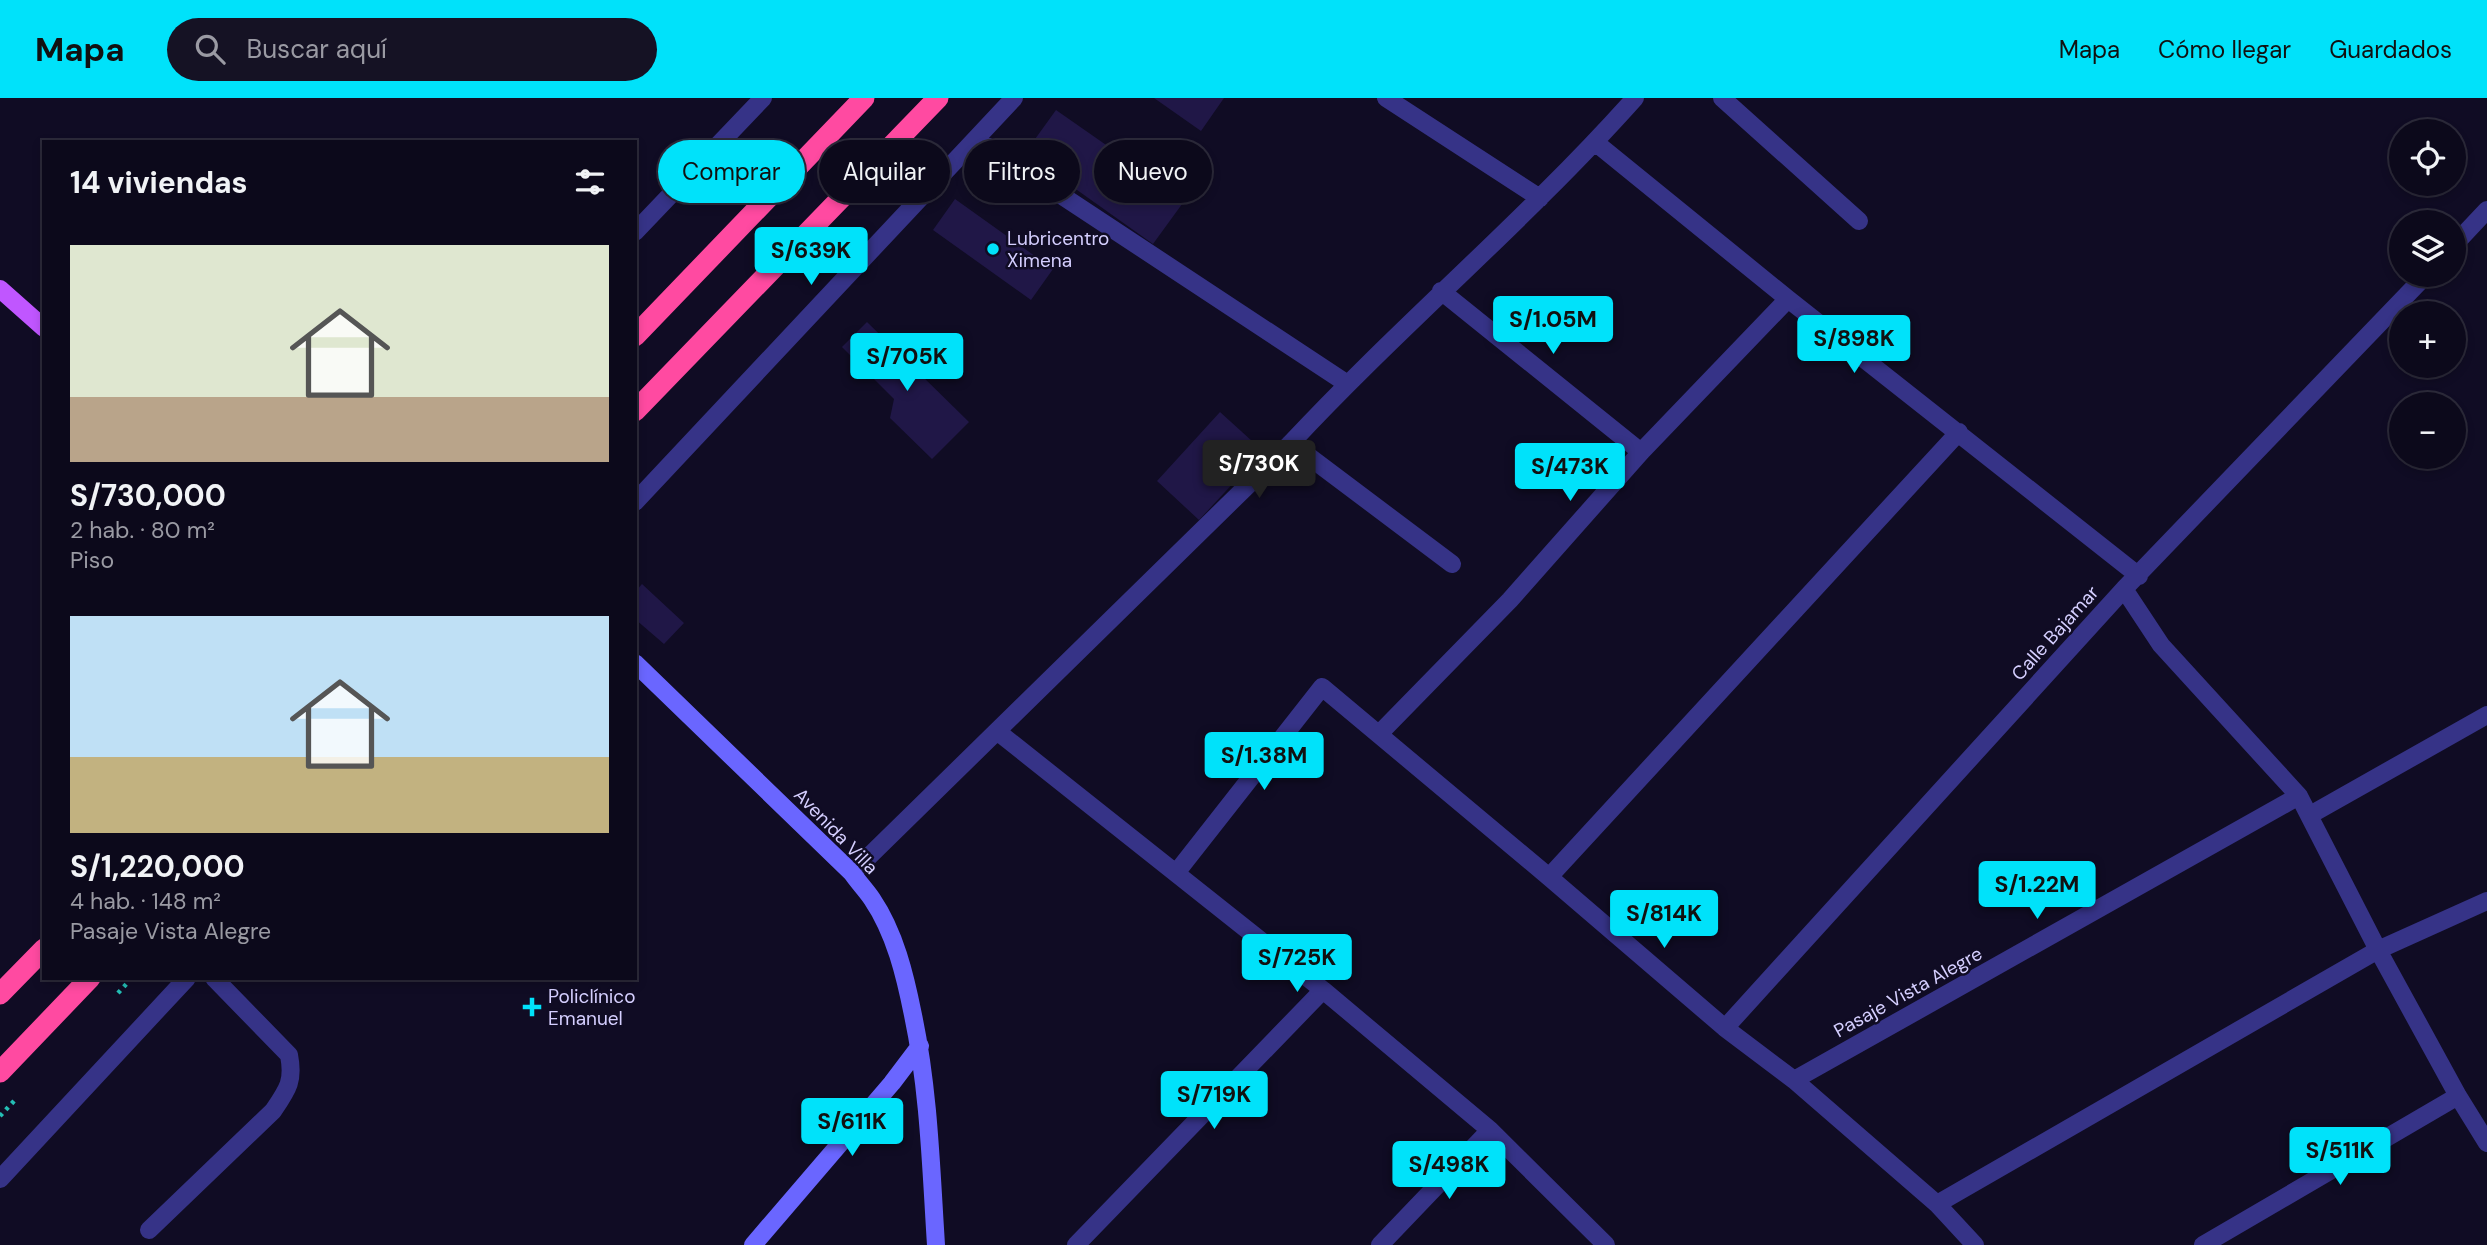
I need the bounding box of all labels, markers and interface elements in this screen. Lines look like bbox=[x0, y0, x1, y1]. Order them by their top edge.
search box bbox=[167, 18, 657, 81]
text: Mapa bbox=[35, 28, 125, 71]
icon: search bbox=[191, 30, 229, 68]
text: Buscar aquí bbox=[247, 32, 387, 66]
text: Mapa bbox=[2059, 34, 2120, 65]
text: Cómo llegar bbox=[2158, 34, 2291, 65]
text: Guardados bbox=[2329, 34, 2452, 65]
map controls bbox=[2389, 119, 2466, 469]
button: locate bbox=[2389, 119, 2466, 196]
chip: Comprar bbox=[658, 140, 805, 203]
chip: Alquilar bbox=[819, 140, 950, 203]
chip: Filtros bbox=[964, 140, 1080, 203]
chip: Nuevo bbox=[1094, 140, 1212, 203]
text: 14 viviendas bbox=[70, 163, 248, 202]
icon: filters bbox=[571, 163, 609, 201]
button: layers bbox=[2389, 210, 2466, 287]
place label: Lubricentro Ximena bbox=[1007, 226, 1109, 273]
pin: S/639K bbox=[754, 228, 868, 287]
text: S/639K bbox=[771, 235, 851, 265]
marker: Lubricentro Ximena bbox=[985, 241, 1001, 257]
icon: home bbox=[277, 290, 403, 416]
pin: S/1.05M bbox=[1488, 296, 1618, 356]
button: + bbox=[2389, 301, 2466, 378]
text: S/1.05M bbox=[1509, 304, 1597, 334]
pin: S/898K bbox=[1797, 316, 1911, 375]
text: S/898K bbox=[1813, 323, 1895, 353]
pin: S/705K bbox=[850, 334, 964, 393]
text: S/705K bbox=[866, 341, 948, 371]
button: − bbox=[2389, 392, 2466, 469]
pin: S/730K bbox=[1202, 440, 1316, 500]
pin: S/473K bbox=[1513, 444, 1627, 503]
text: S/730K bbox=[1219, 448, 1299, 478]
text: S/473K bbox=[1531, 451, 1609, 481]
text: S/730,000 bbox=[70, 476, 226, 515]
text: 2 hab. · 80 m² bbox=[70, 515, 215, 545]
text: Piso bbox=[70, 545, 114, 575]
street label: Calle Bajamar bbox=[2006, 580, 2104, 686]
icon: home bbox=[277, 661, 403, 787]
pin: S/1.38M bbox=[1199, 732, 1329, 792]
text: S/1.38M bbox=[1221, 740, 1307, 770]
street label: Avenida Villa bbox=[789, 782, 883, 880]
text: S/1,220,000 bbox=[70, 847, 245, 886]
pin: S/1.22M bbox=[1972, 862, 2102, 921]
text: S/1.22M bbox=[1995, 869, 2079, 899]
text: 4 hab. · 148 m² bbox=[70, 886, 221, 916]
pin: S/814K bbox=[1607, 890, 1721, 950]
text: S/814K bbox=[1626, 898, 1702, 928]
text: Pasaje Vista Alegre bbox=[70, 916, 271, 946]
pin: S/725K bbox=[1240, 934, 1354, 994]
street label: Pasaje Vista Alegre bbox=[1829, 941, 1987, 1043]
text: S/725K bbox=[1258, 942, 1336, 972]
place label: Policlínico Emanuel bbox=[548, 984, 635, 1031]
marker: Policlínico Emanuel bbox=[522, 997, 542, 1017]
pin: S/719K bbox=[1157, 1072, 1271, 1131]
text: S/719K bbox=[1177, 1079, 1251, 1109]
pin: S/611K bbox=[795, 1098, 909, 1158]
text: S/611K bbox=[817, 1106, 887, 1136]
pin: S/511K bbox=[2283, 1128, 2397, 1187]
text: S/511K bbox=[2305, 1135, 2375, 1165]
pin: S/498K bbox=[1392, 1142, 1506, 1201]
text: S/498K bbox=[1408, 1149, 1490, 1179]

